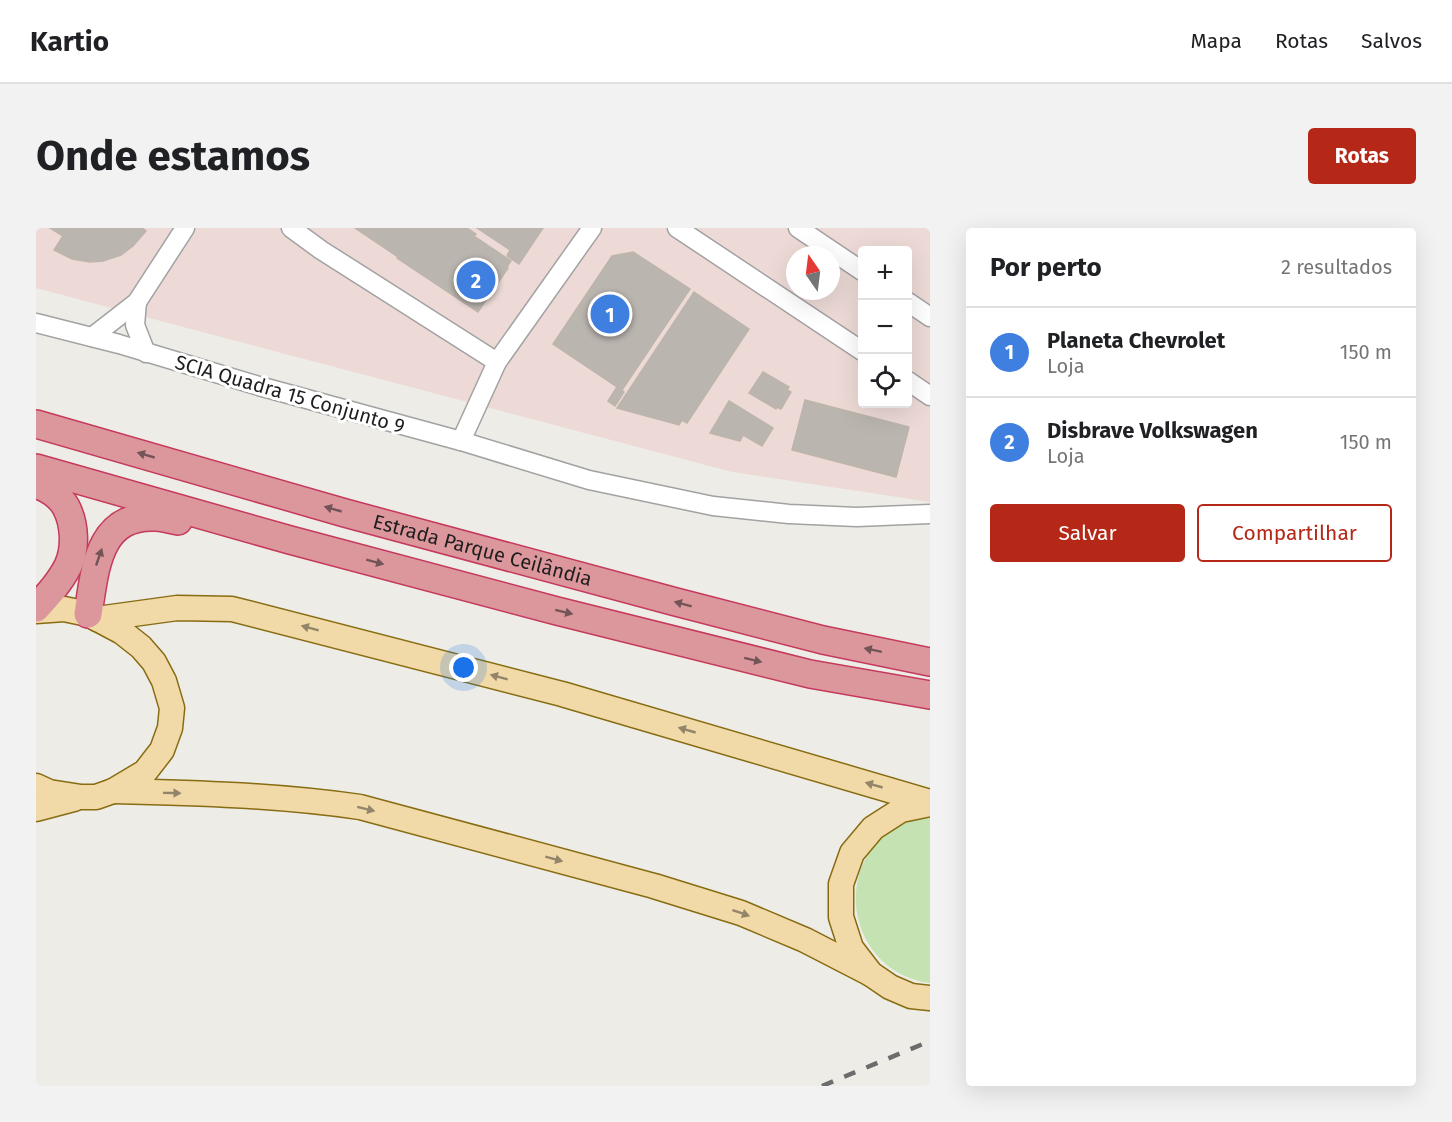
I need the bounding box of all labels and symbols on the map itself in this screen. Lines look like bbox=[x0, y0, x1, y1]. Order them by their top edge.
north arrow bbox=[786, 246, 840, 300]
pin: 2 bbox=[456, 257, 496, 302]
pin: 1 bbox=[590, 292, 630, 337]
street label: SCIA Quadra 15 Conjunto 9 bbox=[172, 350, 408, 438]
one-way arrow bbox=[137, 450, 155, 459]
one-way arrow bbox=[324, 504, 342, 514]
street label: Estrada Parque Ceilândia bbox=[370, 509, 595, 591]
one-way arrow bbox=[95, 548, 105, 566]
one-way arrow bbox=[366, 558, 385, 568]
one-way arrow bbox=[674, 599, 692, 608]
one-way arrow bbox=[555, 608, 573, 618]
one-way arrow bbox=[301, 623, 319, 632]
one-way arrow bbox=[863, 645, 882, 655]
your location bbox=[449, 653, 478, 682]
one-way arrow bbox=[744, 656, 762, 665]
one-way arrow bbox=[490, 672, 508, 682]
one-way arrow bbox=[678, 725, 696, 734]
one-way arrow bbox=[865, 780, 883, 789]
one-way arrow bbox=[162, 788, 181, 797]
one-way arrow bbox=[357, 804, 375, 814]
one-way arrow bbox=[545, 855, 563, 865]
one-way arrow bbox=[732, 909, 750, 919]

